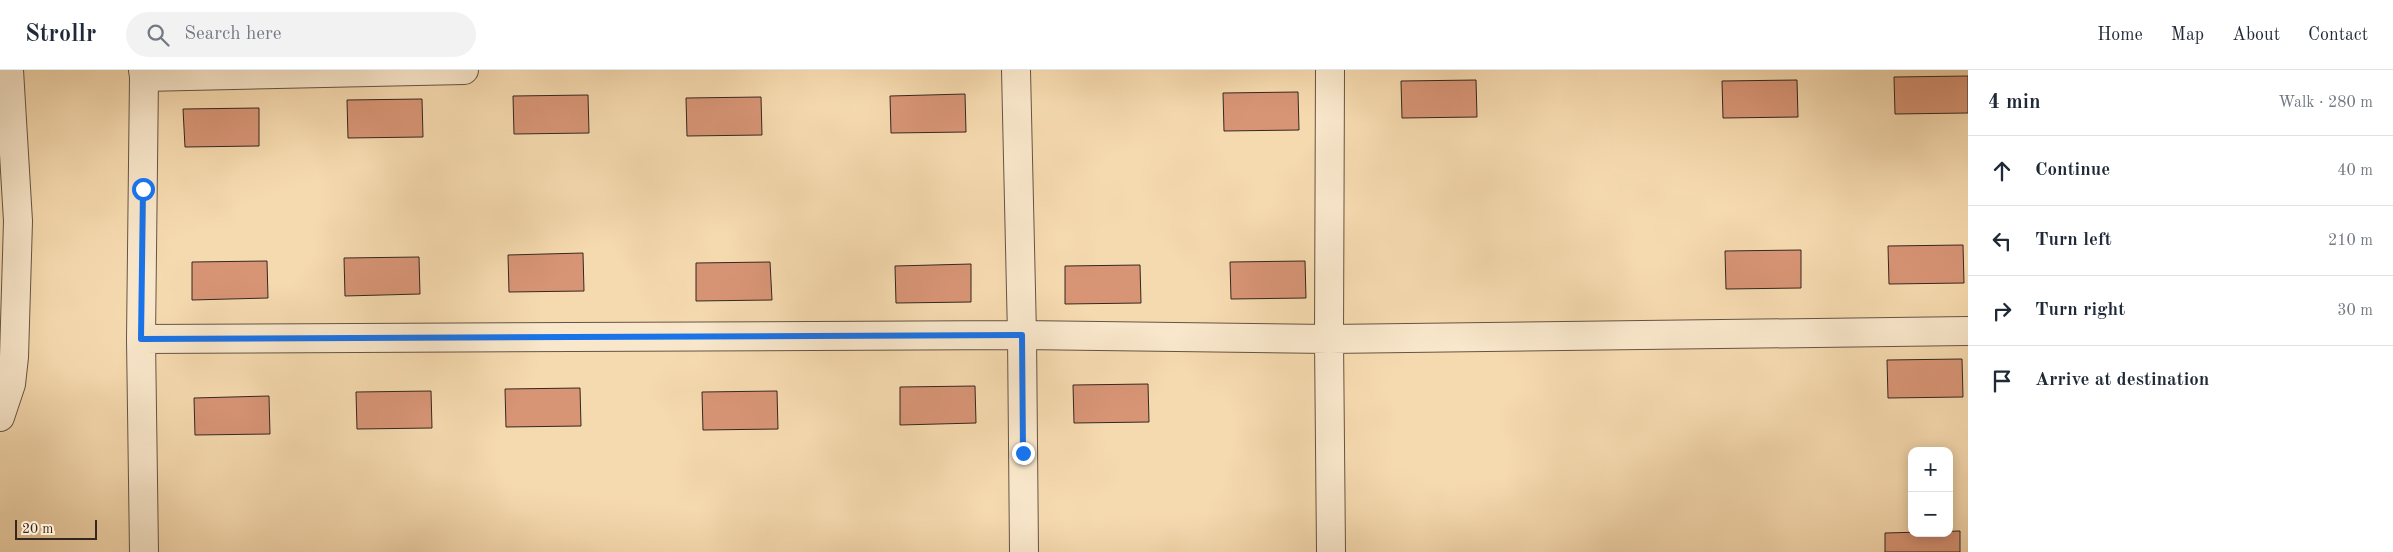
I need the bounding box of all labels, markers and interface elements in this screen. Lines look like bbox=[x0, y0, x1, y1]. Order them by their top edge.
search box bbox=[126, 12, 476, 57]
icon: search bbox=[144, 21, 172, 49]
text: Strollr bbox=[25, 23, 96, 47]
text: Search here bbox=[184, 25, 282, 44]
text: Home bbox=[2097, 26, 2143, 44]
text: Map bbox=[2171, 26, 2204, 44]
text: About bbox=[2232, 26, 2280, 44]
text: Contact bbox=[2308, 26, 2368, 44]
text: 4 min bbox=[1988, 92, 2041, 113]
text: Walk · 280 m bbox=[2278, 95, 2373, 111]
icon: ahead bbox=[1988, 157, 2016, 185]
text: Continue bbox=[2035, 161, 2110, 180]
text: 40 m bbox=[2337, 163, 2373, 179]
route start bbox=[132, 178, 155, 201]
icon: left bbox=[1988, 227, 2016, 255]
text: Turn left bbox=[2035, 231, 2112, 250]
text: 210 m bbox=[2328, 233, 2373, 249]
icon: right bbox=[1988, 297, 2016, 325]
text: Turn right bbox=[2035, 301, 2125, 320]
text: 30 m bbox=[2337, 303, 2373, 319]
icon: arrive bbox=[1988, 367, 2016, 395]
text: Arrive at destination bbox=[2035, 371, 2209, 390]
route end bbox=[1012, 442, 1035, 465]
map controls bbox=[1908, 447, 1953, 537]
button: + bbox=[1908, 447, 1953, 492]
button: − bbox=[1908, 492, 1953, 537]
scale bar bbox=[15, 517, 98, 540]
text: 20 m bbox=[22, 522, 53, 536]

